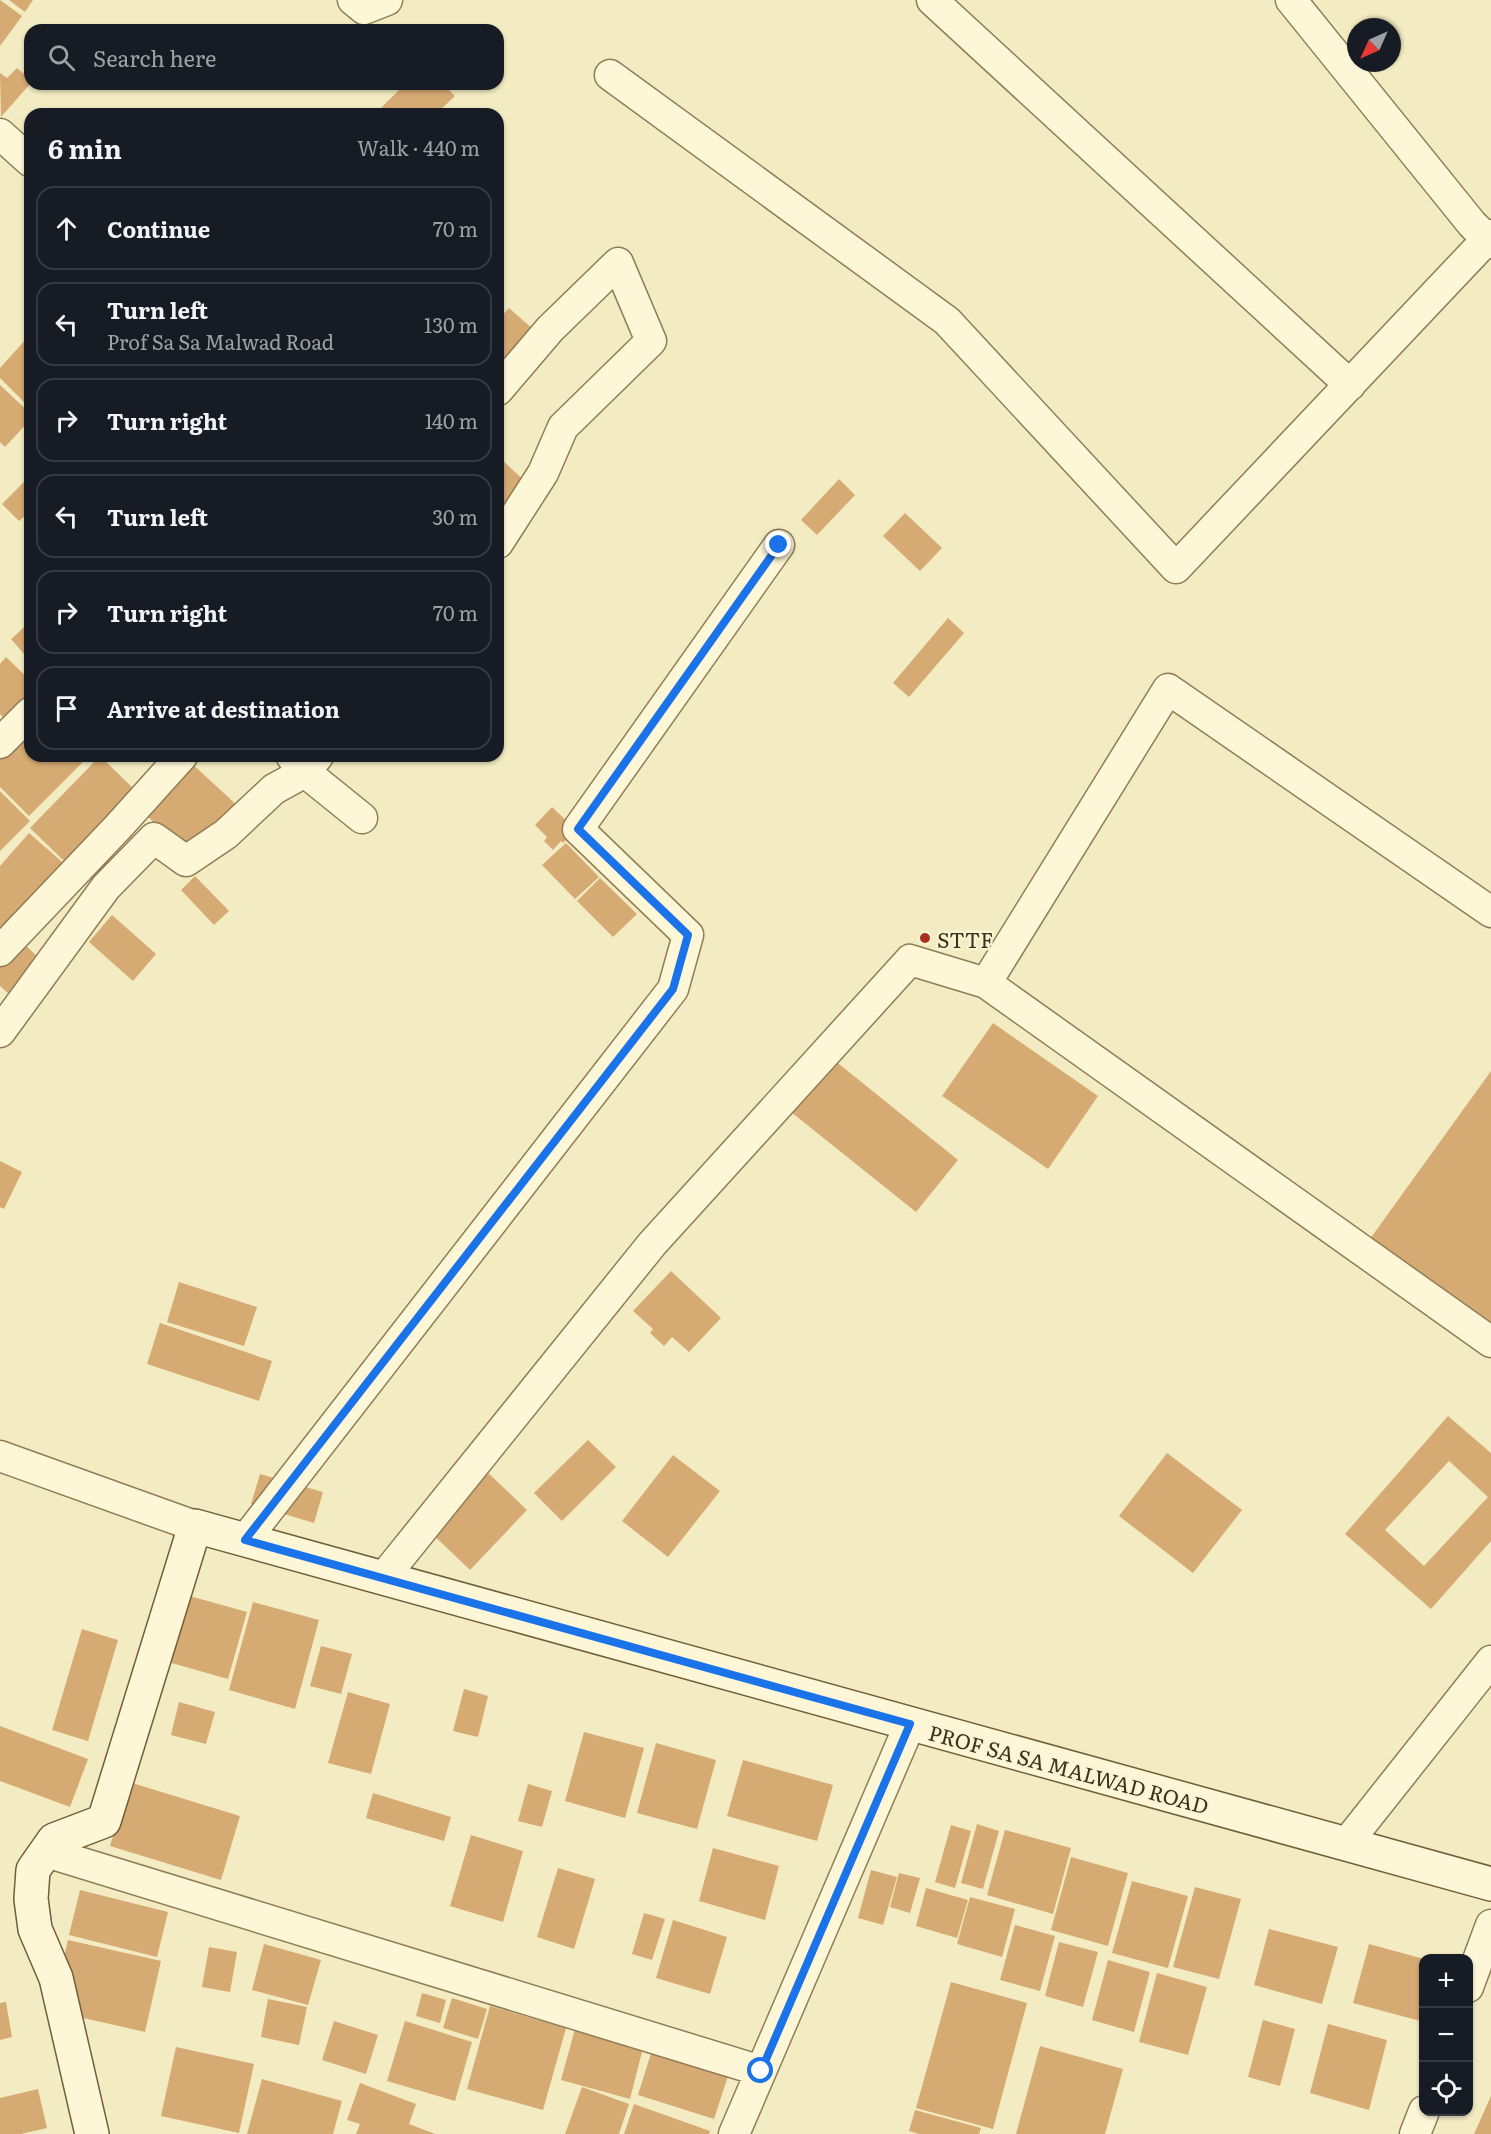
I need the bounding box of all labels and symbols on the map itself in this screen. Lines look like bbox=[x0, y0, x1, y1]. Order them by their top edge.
north arrow bbox=[1347, 18, 1401, 72]
route end bbox=[765, 531, 791, 557]
place label: STTF bbox=[937, 923, 993, 954]
marker: STTF bbox=[918, 931, 932, 945]
street label: PROF SA SA MALWAD ROAD bbox=[925, 1716, 1213, 1820]
route start bbox=[747, 2057, 773, 2083]

